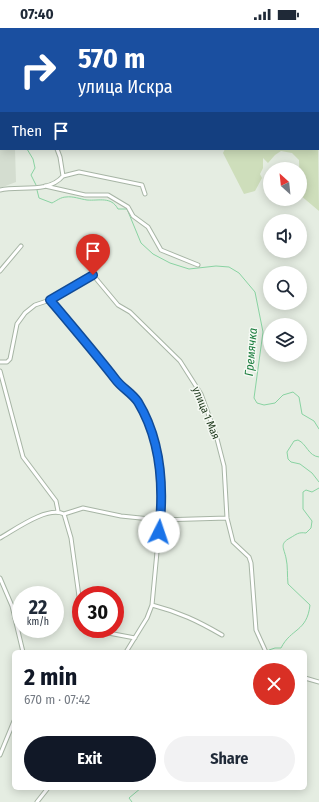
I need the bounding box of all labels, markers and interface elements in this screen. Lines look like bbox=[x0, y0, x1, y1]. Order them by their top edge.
text: 07:40 bbox=[20, 5, 54, 23]
text: 570 m bbox=[78, 42, 145, 75]
icon: right bbox=[12, 44, 64, 96]
text: улица Искра bbox=[78, 76, 173, 98]
icon: arrive bbox=[50, 120, 72, 142]
text: Then bbox=[12, 122, 42, 140]
north arrow bbox=[263, 162, 307, 206]
map controls bbox=[263, 162, 307, 362]
button: sound bbox=[263, 214, 307, 258]
pin bbox=[76, 234, 110, 275]
icon: arrive bbox=[82, 240, 104, 262]
button: search bbox=[263, 266, 307, 310]
button: layers bbox=[263, 318, 307, 362]
water label: Гремячка bbox=[242, 327, 260, 377]
street label: улица 1 Мая bbox=[190, 385, 222, 441]
position arrow bbox=[138, 511, 180, 553]
speed limit sign: 30 bbox=[72, 586, 124, 638]
text: 22 bbox=[29, 595, 47, 619]
text: km/h bbox=[27, 616, 49, 628]
text: 2 min bbox=[24, 663, 77, 691]
button: close bbox=[253, 663, 295, 705]
text: 670 m · 07:42 bbox=[24, 692, 90, 707]
button: Exit bbox=[24, 736, 156, 782]
button: Share bbox=[164, 736, 295, 782]

